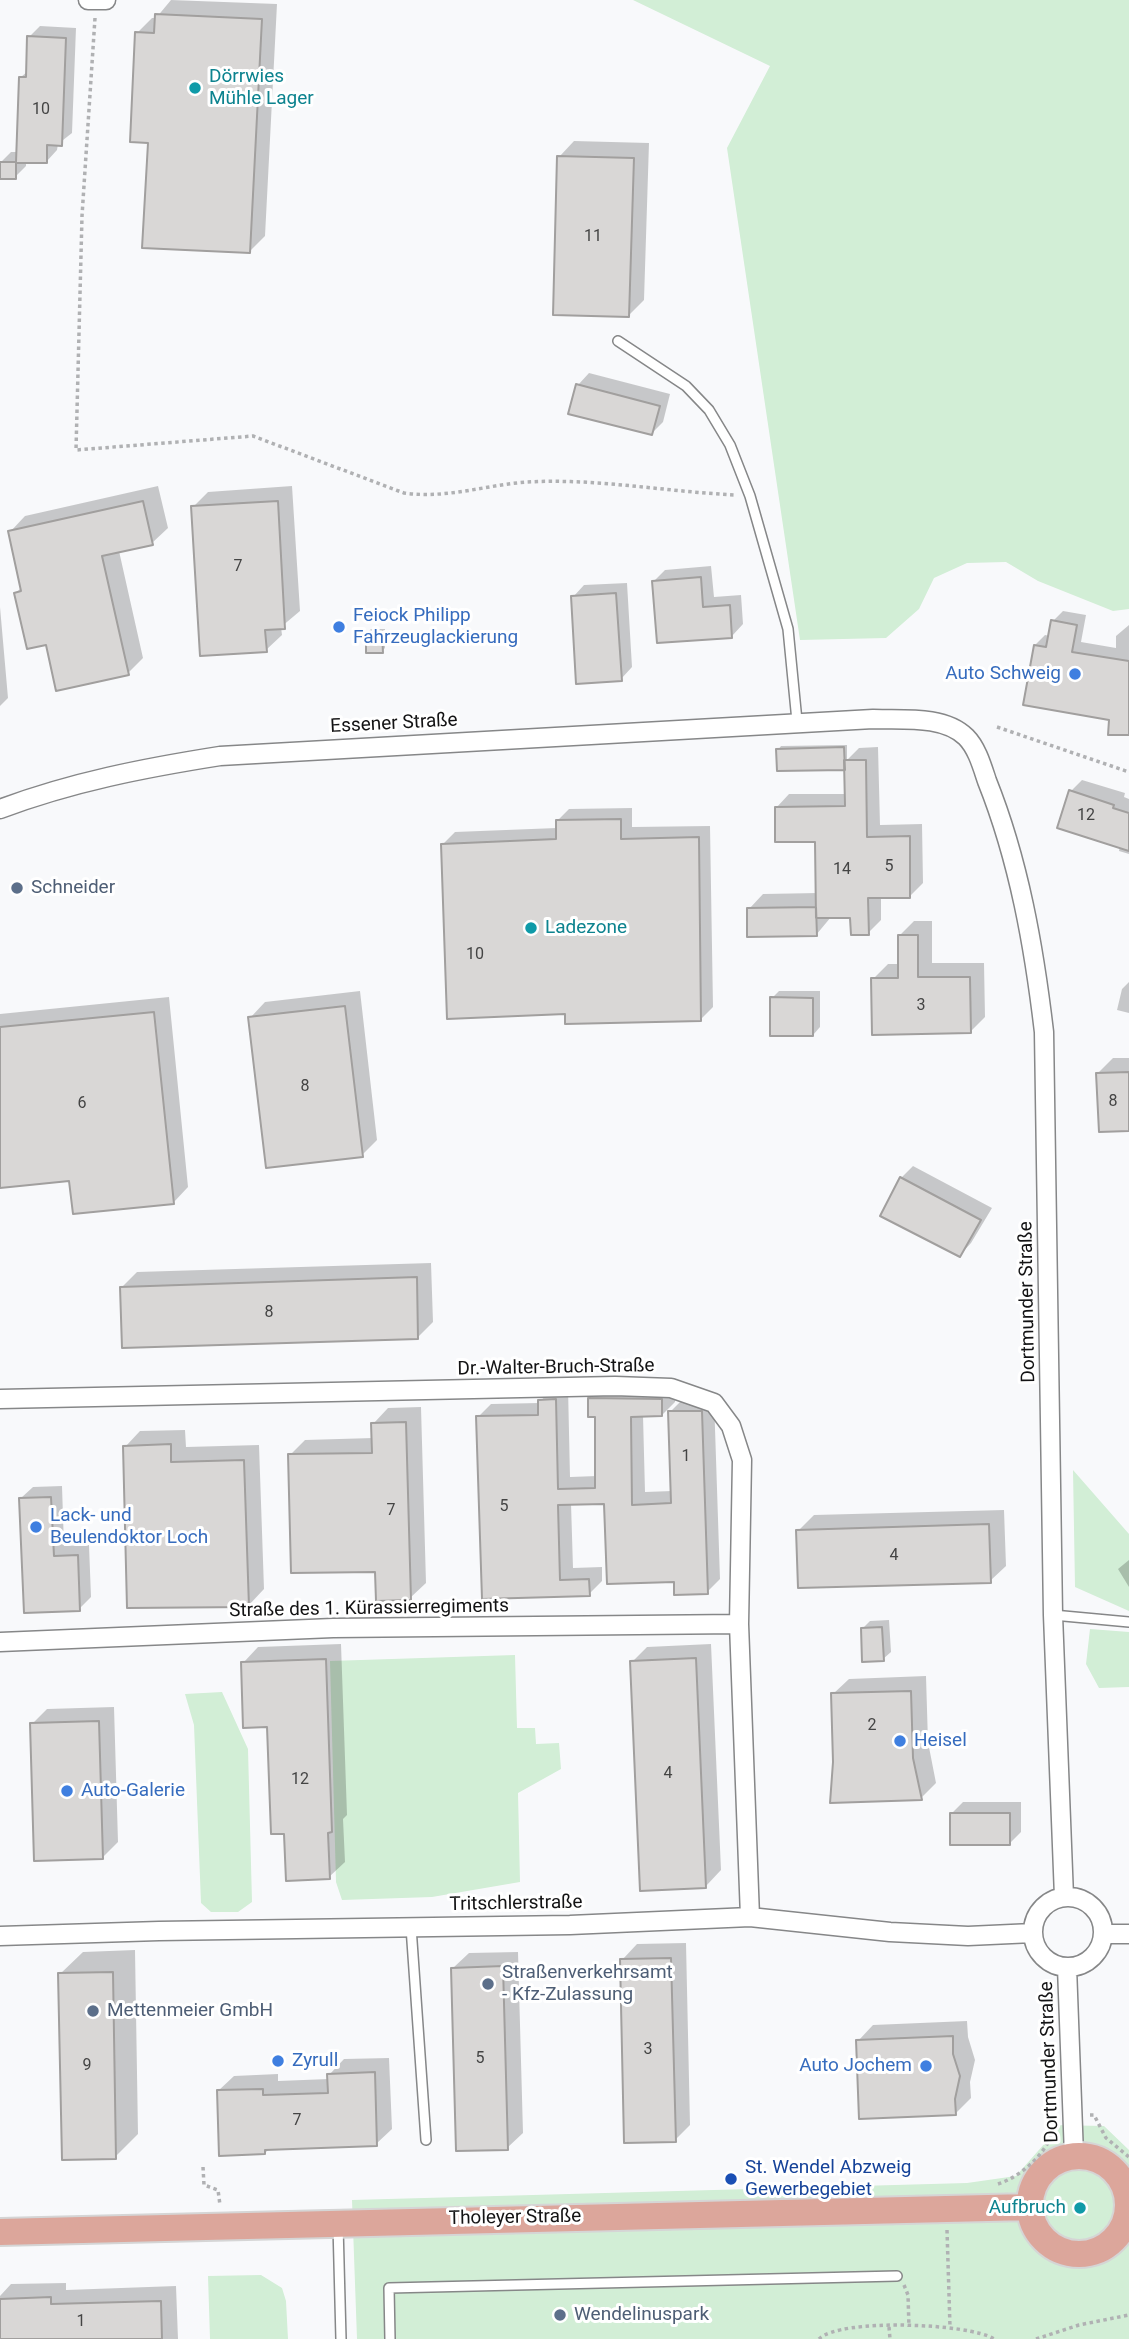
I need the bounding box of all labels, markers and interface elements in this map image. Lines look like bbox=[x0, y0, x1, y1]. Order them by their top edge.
place label: Dörrwies Mühle Lager bbox=[209, 66, 314, 110]
marker: Dörrwies Mühle Lager bbox=[187, 80, 203, 96]
house number: 10 bbox=[32, 100, 50, 120]
house number: 11 bbox=[584, 227, 602, 247]
house number: 7 bbox=[234, 557, 242, 577]
place label: Feiock Philipp Fahrzeuglackierung bbox=[353, 605, 518, 649]
marker: Feiock Philipp Fahrzeuglackierung bbox=[331, 619, 347, 635]
place label: Auto Schweig bbox=[945, 663, 1061, 685]
marker: Auto Schweig bbox=[1067, 666, 1083, 682]
street label: Essener Straße bbox=[330, 709, 458, 739]
house number: 12 bbox=[1077, 806, 1095, 826]
house number: 5 bbox=[885, 857, 893, 877]
house number: 14 bbox=[833, 860, 851, 880]
place label: Schneider bbox=[31, 877, 115, 899]
marker: Schneider bbox=[9, 880, 25, 896]
place label: Ladezone bbox=[545, 917, 627, 939]
marker: Ladezone bbox=[523, 920, 539, 936]
house number: 10 bbox=[466, 945, 484, 965]
house number: 3 bbox=[917, 996, 925, 1016]
house number: 8 bbox=[301, 1077, 309, 1097]
house number: 8 bbox=[1109, 1092, 1117, 1112]
house number: 6 bbox=[78, 1094, 86, 1114]
street label: Dortmunder Straße bbox=[1015, 1221, 1041, 1383]
house number: 8 bbox=[265, 1303, 273, 1323]
street label: Dr.-Walter-Bruch-Straße bbox=[457, 1355, 655, 1381]
house number: 1 bbox=[682, 1447, 690, 1467]
house number: 5 bbox=[500, 1497, 508, 1517]
house number: 7 bbox=[387, 1501, 395, 1521]
place label: Lack- und Beulendoktor Loch bbox=[50, 1505, 208, 1549]
marker: Lack- und Beulendoktor Loch bbox=[28, 1519, 44, 1535]
house number: 4 bbox=[890, 1546, 898, 1566]
street label: Straße des 1. Kürassierregiments bbox=[229, 1595, 509, 1623]
house number: 2 bbox=[868, 1716, 876, 1736]
place label: Heisel bbox=[914, 1730, 967, 1752]
marker: Heisel bbox=[892, 1733, 908, 1749]
house number: 4 bbox=[664, 1764, 672, 1784]
house number: 12 bbox=[291, 1770, 309, 1790]
place label: Auto-Galerie bbox=[81, 1780, 185, 1802]
marker: Auto-Galerie bbox=[59, 1783, 75, 1799]
street label: Tritschlerstraße bbox=[449, 1891, 583, 1917]
place label: Straßenverkehrsamt - Kfz-Zulassung bbox=[502, 1962, 673, 2006]
marker: Straßenverkehrsamt - Kfz-Zulassung bbox=[480, 1976, 496, 1992]
street label: Dortmunder Straße bbox=[1036, 1981, 1064, 2143]
place label: Mettenmeier GmbH bbox=[107, 2000, 273, 2022]
marker: Mettenmeier GmbH bbox=[85, 2003, 101, 2019]
house number: 3 bbox=[644, 2040, 652, 2060]
house number: 5 bbox=[476, 2049, 484, 2069]
place label: Zyrull bbox=[292, 2050, 338, 2072]
marker: Zyrull bbox=[270, 2053, 286, 2069]
place label: Auto Jochem bbox=[799, 2055, 912, 2077]
house number: 9 bbox=[83, 2056, 91, 2076]
marker: Auto Jochem bbox=[918, 2058, 934, 2074]
house number: 7 bbox=[293, 2111, 301, 2131]
place label: St. Wendel Abzweig Gewerbegebiet bbox=[745, 2157, 911, 2201]
marker: St. Wendel Abzweig Gewerbegebiet bbox=[723, 2171, 739, 2187]
place label: Aufbruch bbox=[989, 2197, 1066, 2219]
marker: Aufbruch bbox=[1072, 2200, 1088, 2216]
street label: Tholeyer Straße bbox=[449, 2205, 581, 2231]
place label: Wendelinuspark bbox=[574, 2304, 709, 2326]
marker: Wendelinuspark bbox=[552, 2307, 568, 2323]
house number: 1 bbox=[77, 2312, 85, 2332]

